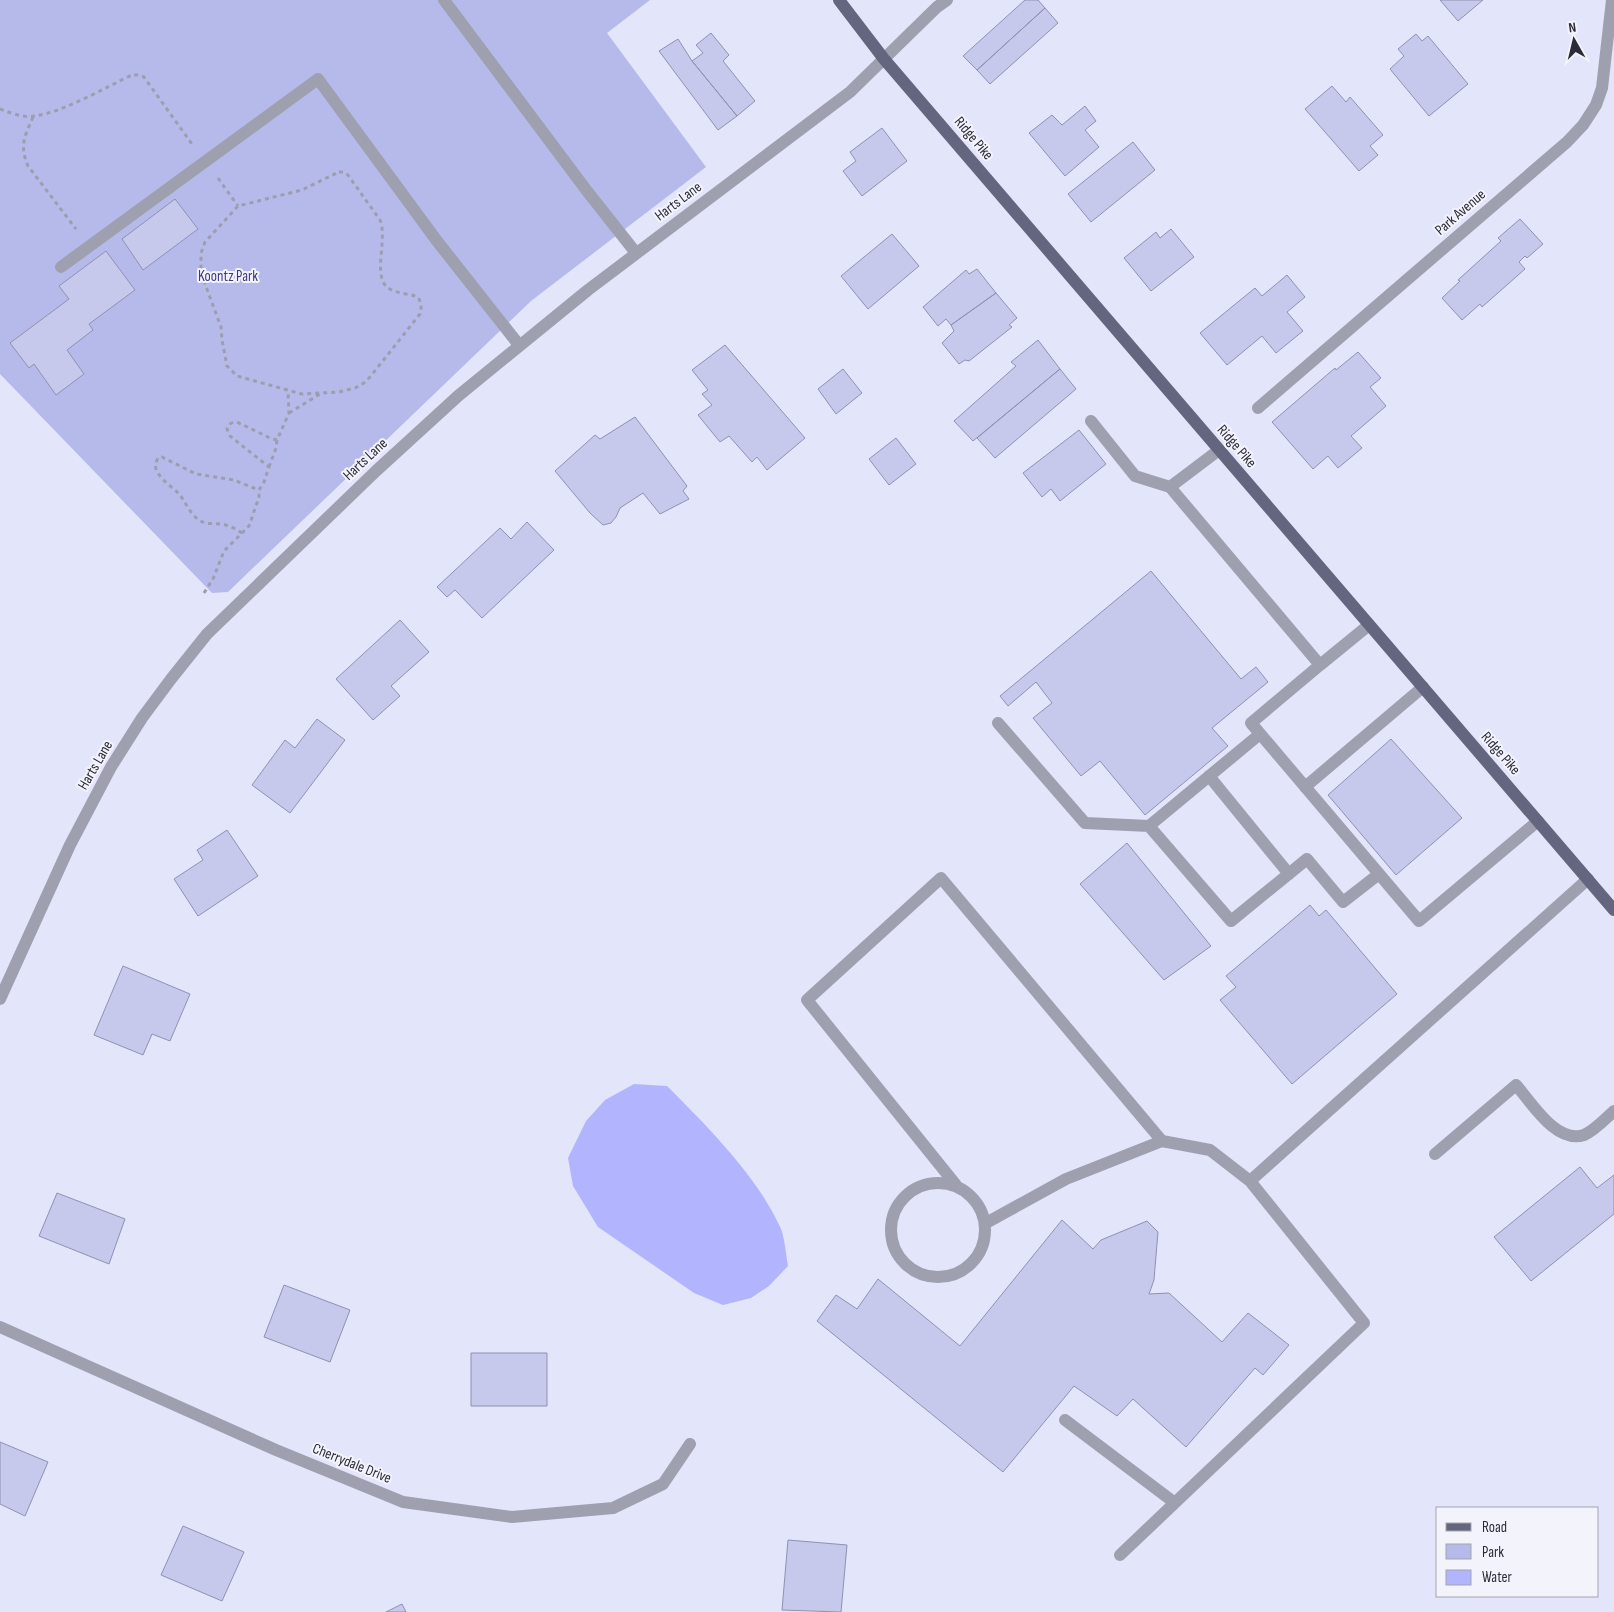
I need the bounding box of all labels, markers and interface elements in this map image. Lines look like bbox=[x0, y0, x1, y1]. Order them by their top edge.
north arrow bbox=[1549, 15, 1599, 65]
text: N bbox=[1567, 19, 1577, 37]
street label: Ridge Pike bbox=[950, 113, 997, 164]
street label: Harts Lane bbox=[651, 178, 706, 225]
street label: Park Avenue bbox=[1431, 185, 1490, 240]
park label: Koontz Park bbox=[198, 267, 258, 286]
street label: Ridge Pike bbox=[1213, 421, 1261, 472]
street label: Harts Lane bbox=[339, 434, 392, 485]
street label: Ridge Pike bbox=[1477, 728, 1525, 779]
street label: Harts Lane bbox=[74, 737, 117, 793]
street label: Cherrydale Drive bbox=[310, 1439, 394, 1488]
legend bbox=[1436, 1507, 1599, 1597]
text: Road bbox=[1482, 1518, 1507, 1537]
text: Park bbox=[1482, 1543, 1504, 1562]
text: Water bbox=[1482, 1568, 1513, 1587]

